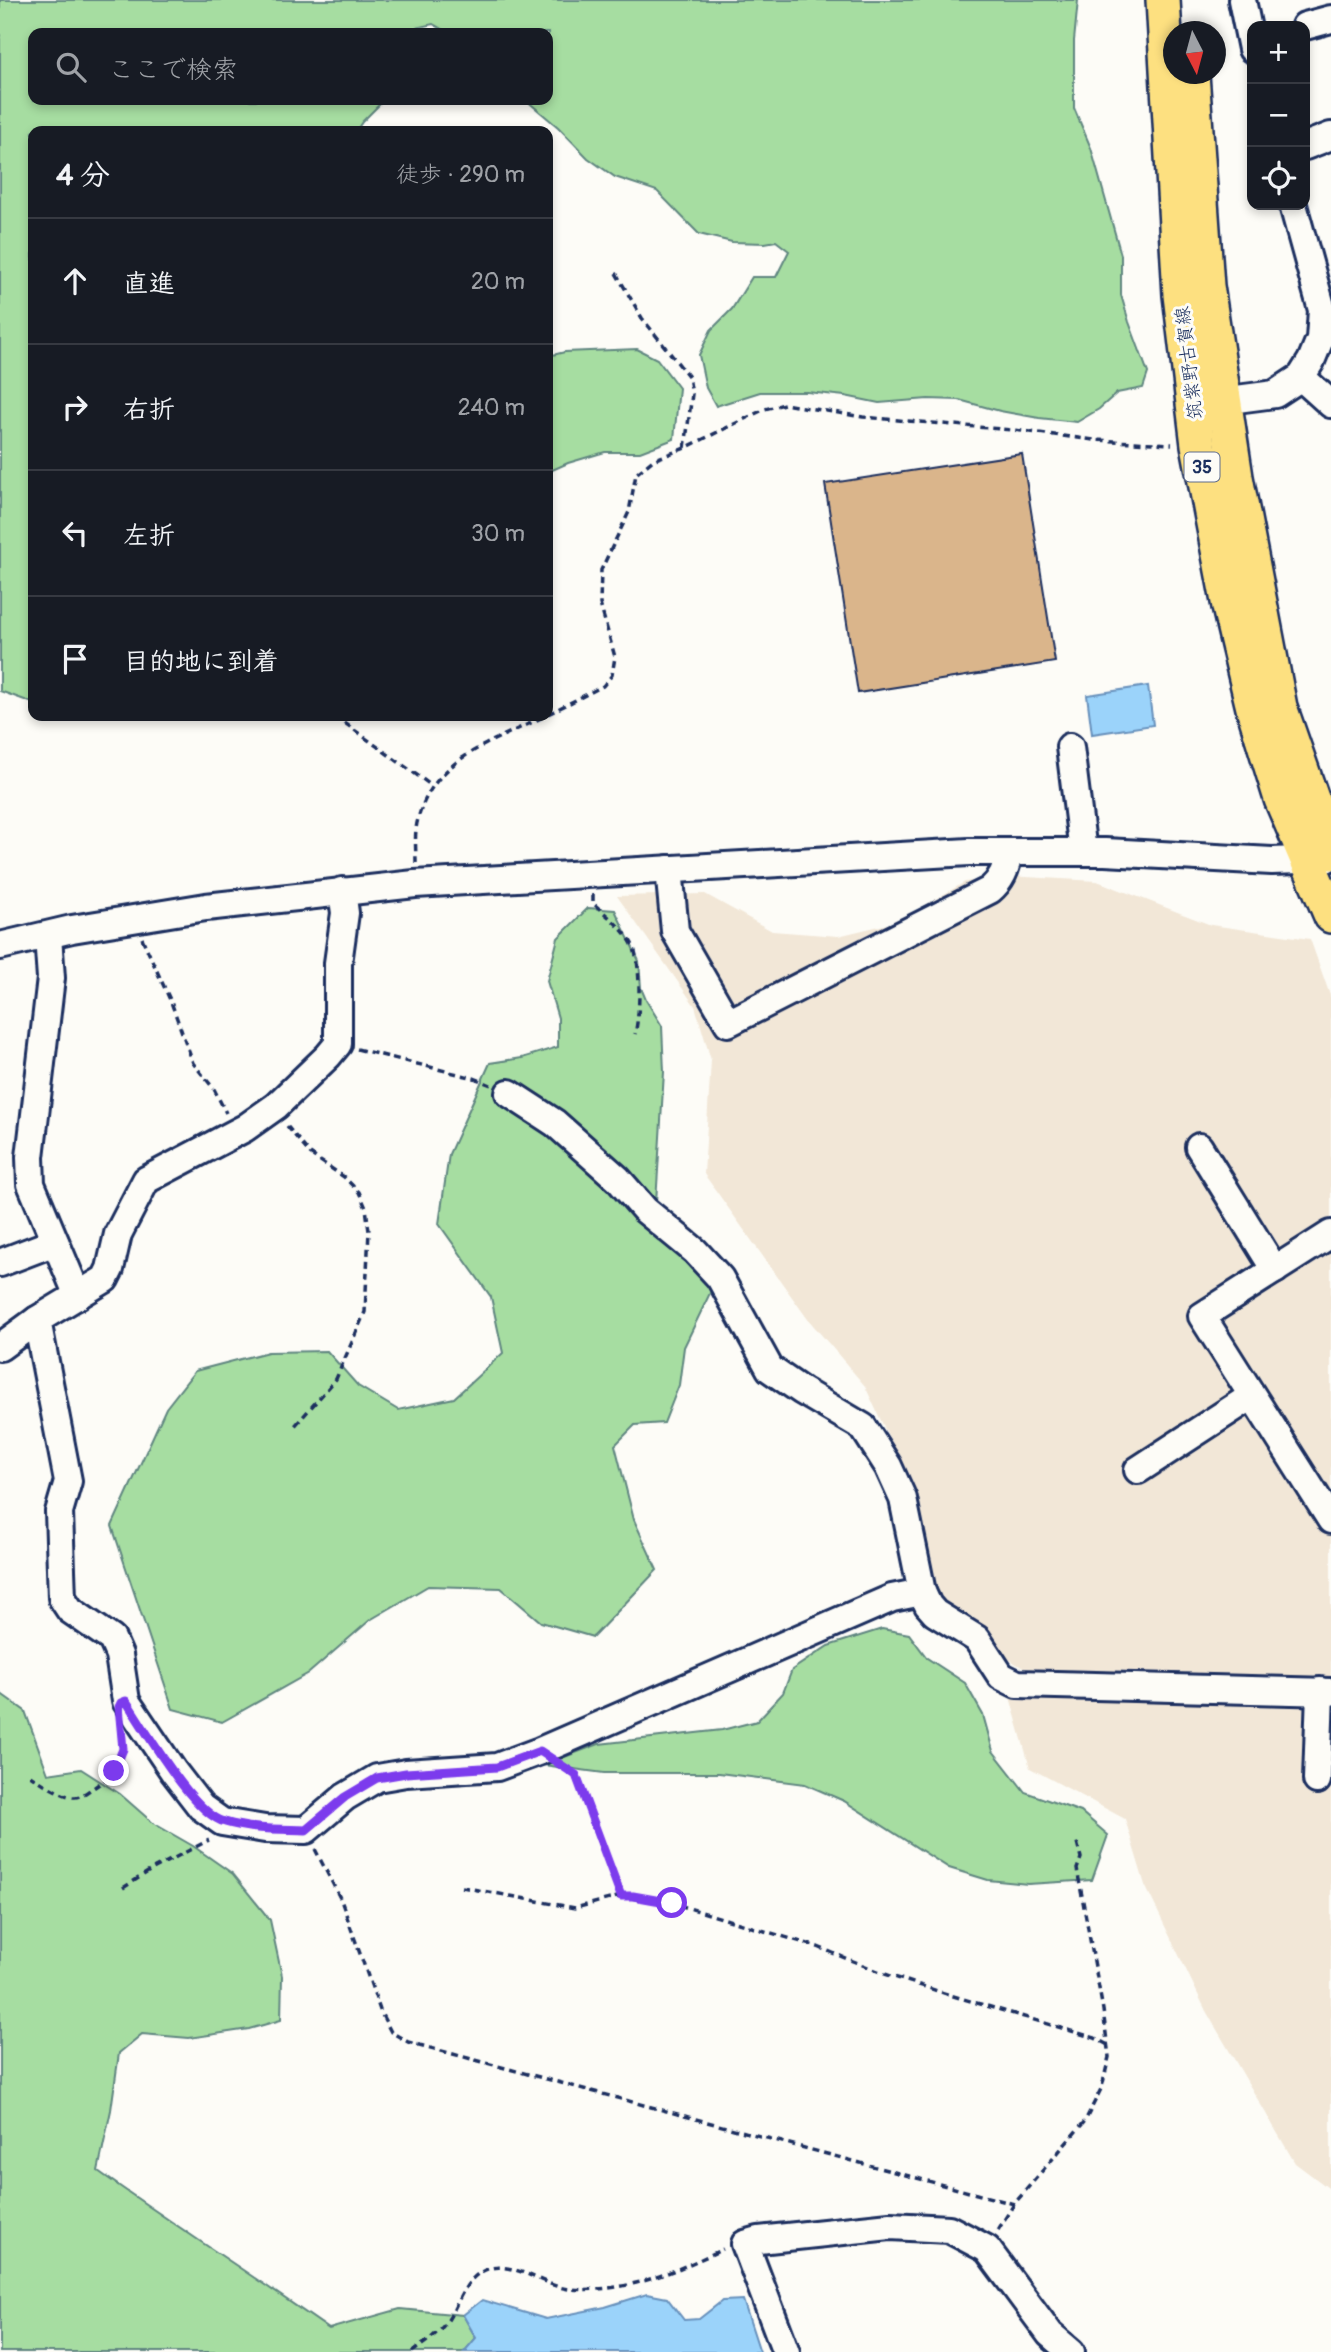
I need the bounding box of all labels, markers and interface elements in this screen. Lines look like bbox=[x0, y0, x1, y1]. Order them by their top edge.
north arrow bbox=[1163, 21, 1226, 84]
map controls bbox=[1247, 21, 1310, 210]
button: + bbox=[1247, 21, 1310, 84]
search box bbox=[28, 28, 553, 105]
icon: search bbox=[52, 48, 90, 86]
text: ここで検索 bbox=[108, 54, 238, 86]
button: − bbox=[1247, 84, 1310, 147]
button: locate bbox=[1247, 147, 1310, 210]
text: 4 分 bbox=[56, 157, 110, 194]
text: 徒歩 · 290 m bbox=[396, 160, 525, 189]
icon: ahead bbox=[56, 262, 94, 300]
text: 20 m bbox=[471, 267, 525, 296]
text: 直進 bbox=[123, 268, 175, 300]
street label: 筑紫野古賀線 bbox=[1170, 305, 1208, 421]
icon: right bbox=[56, 388, 94, 426]
text: 240 m bbox=[458, 393, 525, 422]
text: 右折 bbox=[123, 394, 175, 426]
road number: 35 bbox=[1184, 452, 1220, 481]
icon: left bbox=[56, 514, 94, 552]
text: 30 m bbox=[471, 519, 525, 548]
text: 左折 bbox=[123, 520, 175, 552]
icon: arrive bbox=[56, 640, 94, 678]
text: 目的地に到着 bbox=[123, 646, 279, 678]
route end bbox=[98, 1755, 129, 1786]
route start bbox=[656, 1887, 687, 1918]

